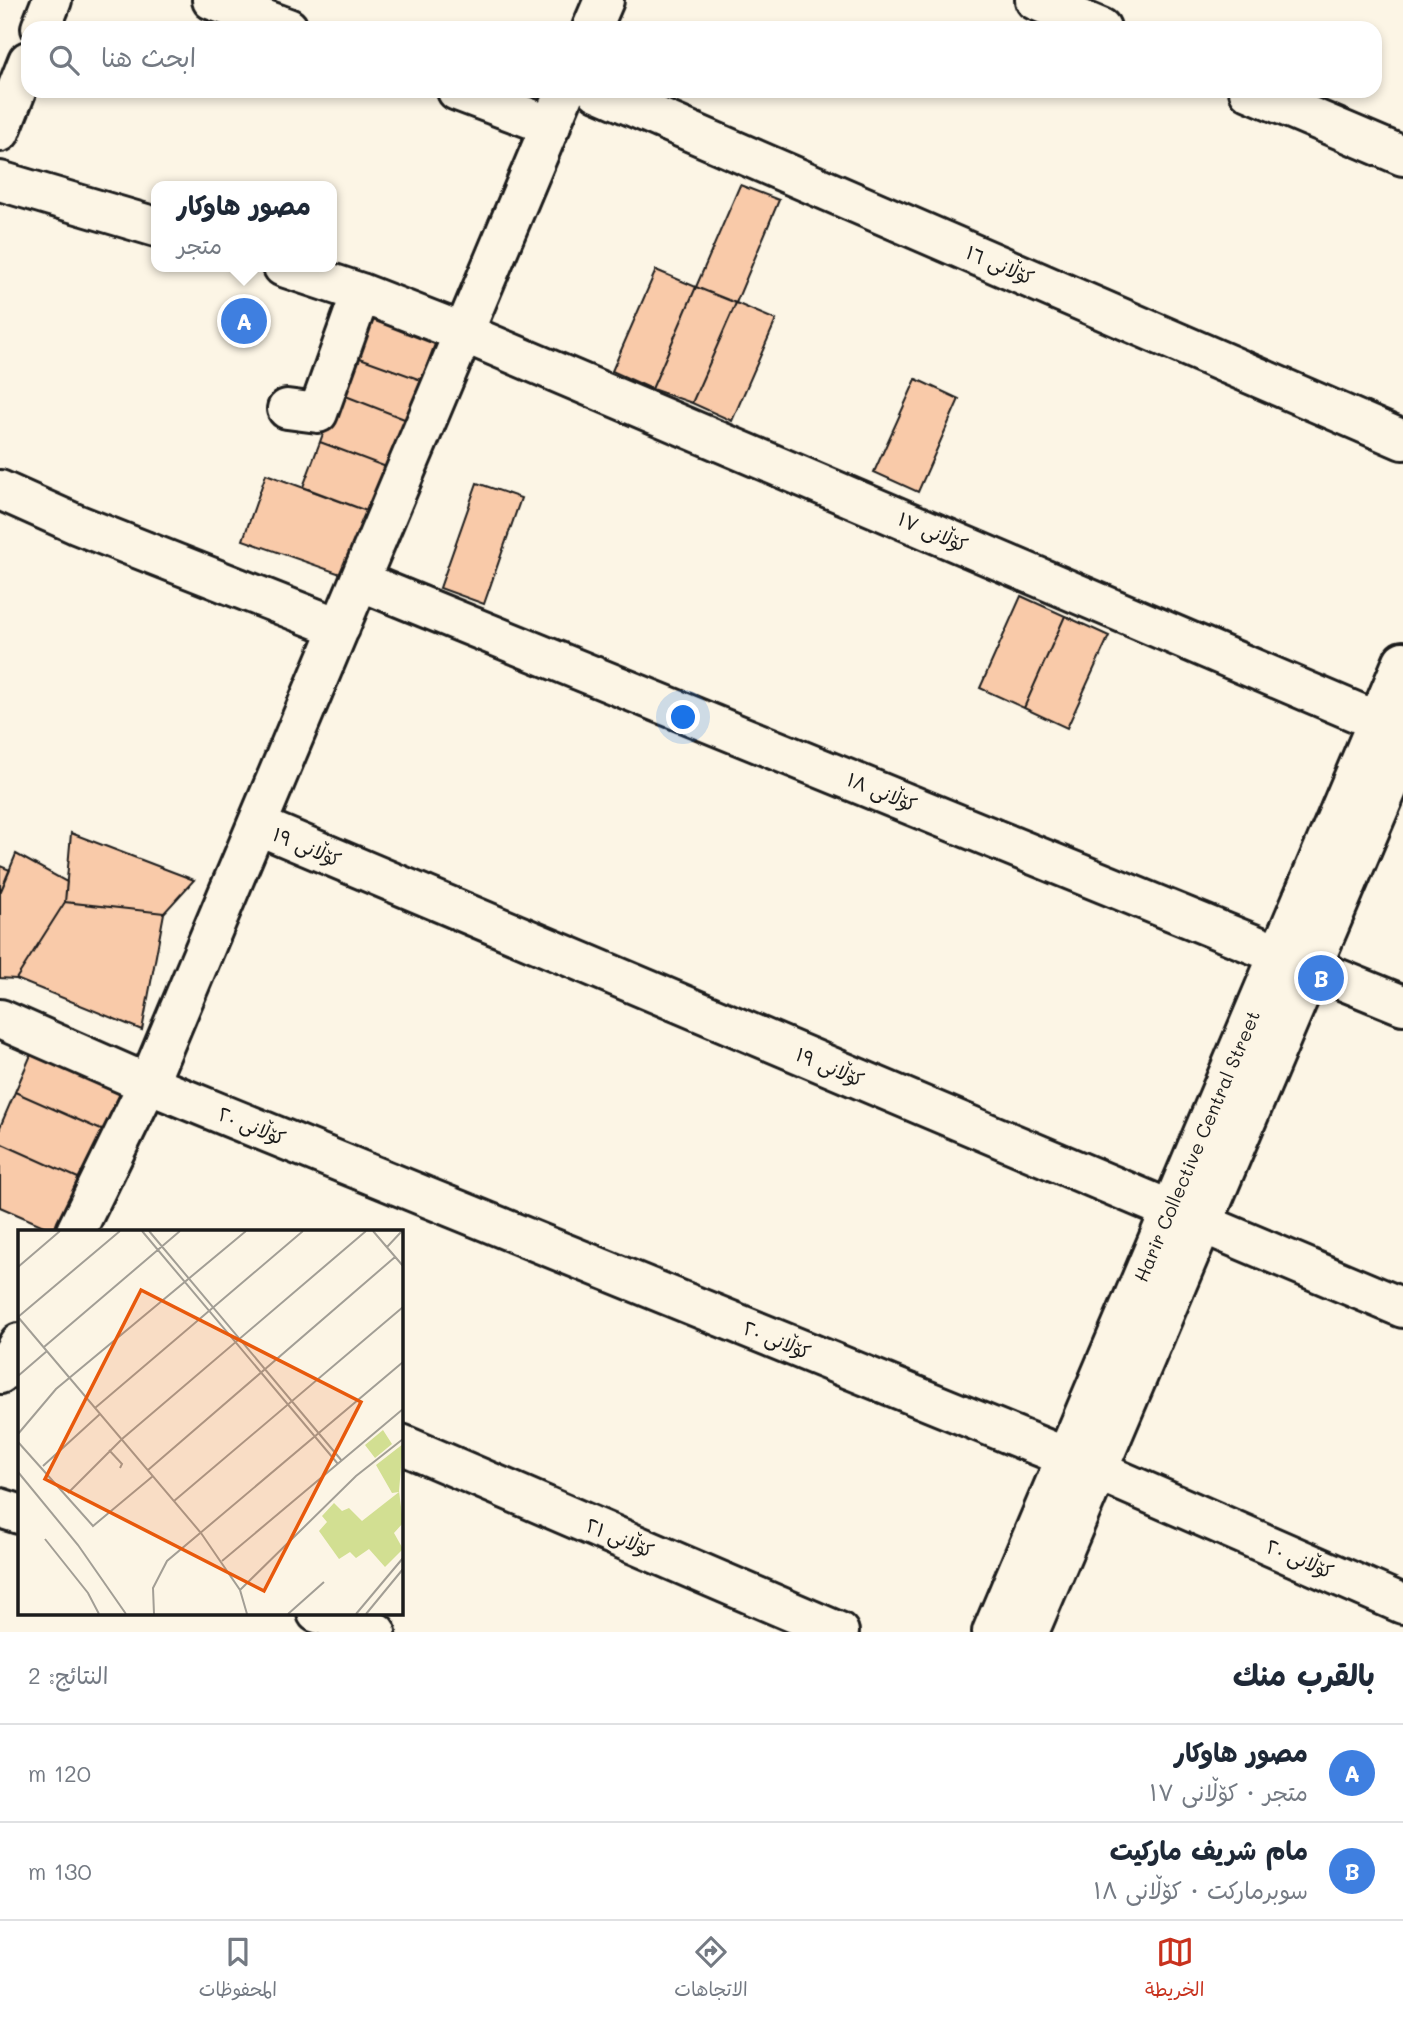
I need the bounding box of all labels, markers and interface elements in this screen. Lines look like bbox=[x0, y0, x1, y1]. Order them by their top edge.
search box bbox=[21, 21, 1382, 98]
text: ابحث هنا bbox=[101, 40, 196, 74]
icon: search bbox=[45, 41, 83, 79]
popup bbox=[151, 181, 337, 272]
text: مصور هاوکار bbox=[177, 188, 311, 222]
text: متجر bbox=[177, 230, 222, 260]
street label: کۆڵانی ١٦ bbox=[962, 239, 1038, 291]
pin: A bbox=[221, 295, 267, 347]
street label: کۆڵانی ١٧ bbox=[894, 506, 972, 558]
your location bbox=[666, 700, 700, 734]
street label: کۆڵانی ١٨ bbox=[843, 766, 921, 818]
street label: کۆڵانی ١٩ bbox=[269, 821, 345, 873]
pin: B bbox=[1298, 952, 1344, 1004]
street label: Harir Collective Central Street bbox=[1128, 1006, 1265, 1285]
street label: کۆڵانی ١٩ bbox=[792, 1041, 868, 1093]
street label: کۆڵانی ٢٠ bbox=[214, 1101, 290, 1151]
inset map bbox=[18, 1230, 402, 1615]
street label: کۆڵانی ٢٠ bbox=[739, 1315, 815, 1365]
street label: کۆڵانی ٢١ bbox=[582, 1512, 658, 1564]
street label: کۆڵانی ٢٠ bbox=[1262, 1533, 1338, 1585]
text: بالقرب منك bbox=[1233, 1654, 1375, 1694]
text: النتائج: 2 bbox=[28, 1660, 108, 1690]
text: مصور هاوکار bbox=[1174, 1735, 1308, 1769]
text: 120 m bbox=[28, 1758, 91, 1788]
text: A bbox=[1344, 1758, 1360, 1788]
text: متجر · کۆڵانی ١٧ bbox=[1150, 1777, 1308, 1807]
text: مام شریف مارکیت bbox=[1110, 1833, 1308, 1867]
text: 130 m bbox=[28, 1856, 92, 1886]
text: B bbox=[1344, 1856, 1360, 1886]
text: سوبرماركت · کۆڵانی ١٨ bbox=[1094, 1875, 1308, 1905]
tab: المحفوظات bbox=[199, 1933, 277, 2006]
tab: الاتجاهات bbox=[674, 1933, 748, 2006]
tab: الخريطة bbox=[1145, 1933, 1204, 2006]

